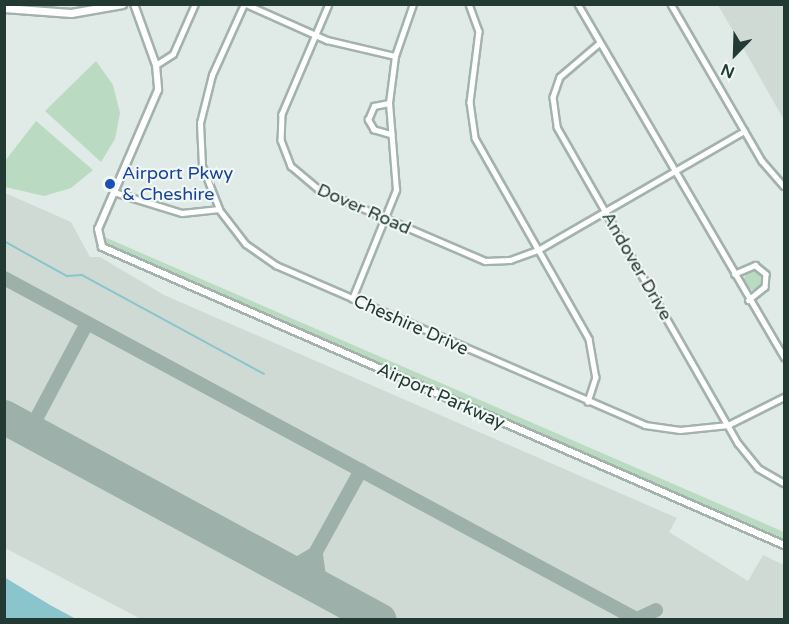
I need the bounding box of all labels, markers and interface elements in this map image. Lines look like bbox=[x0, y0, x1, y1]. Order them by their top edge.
north arrow bbox=[705, 24, 765, 84]
text: N bbox=[718, 59, 738, 82]
place label: Airport Pkwy & Cheshire bbox=[122, 163, 233, 206]
marker: Airport Pkwy & Cheshire bbox=[103, 177, 117, 191]
street label: Dover Road bbox=[314, 179, 414, 239]
street label: Andover Drive bbox=[597, 208, 677, 324]
street label: Cheshire Drive bbox=[350, 290, 472, 360]
street label: Airport Parkway bbox=[374, 358, 508, 434]

